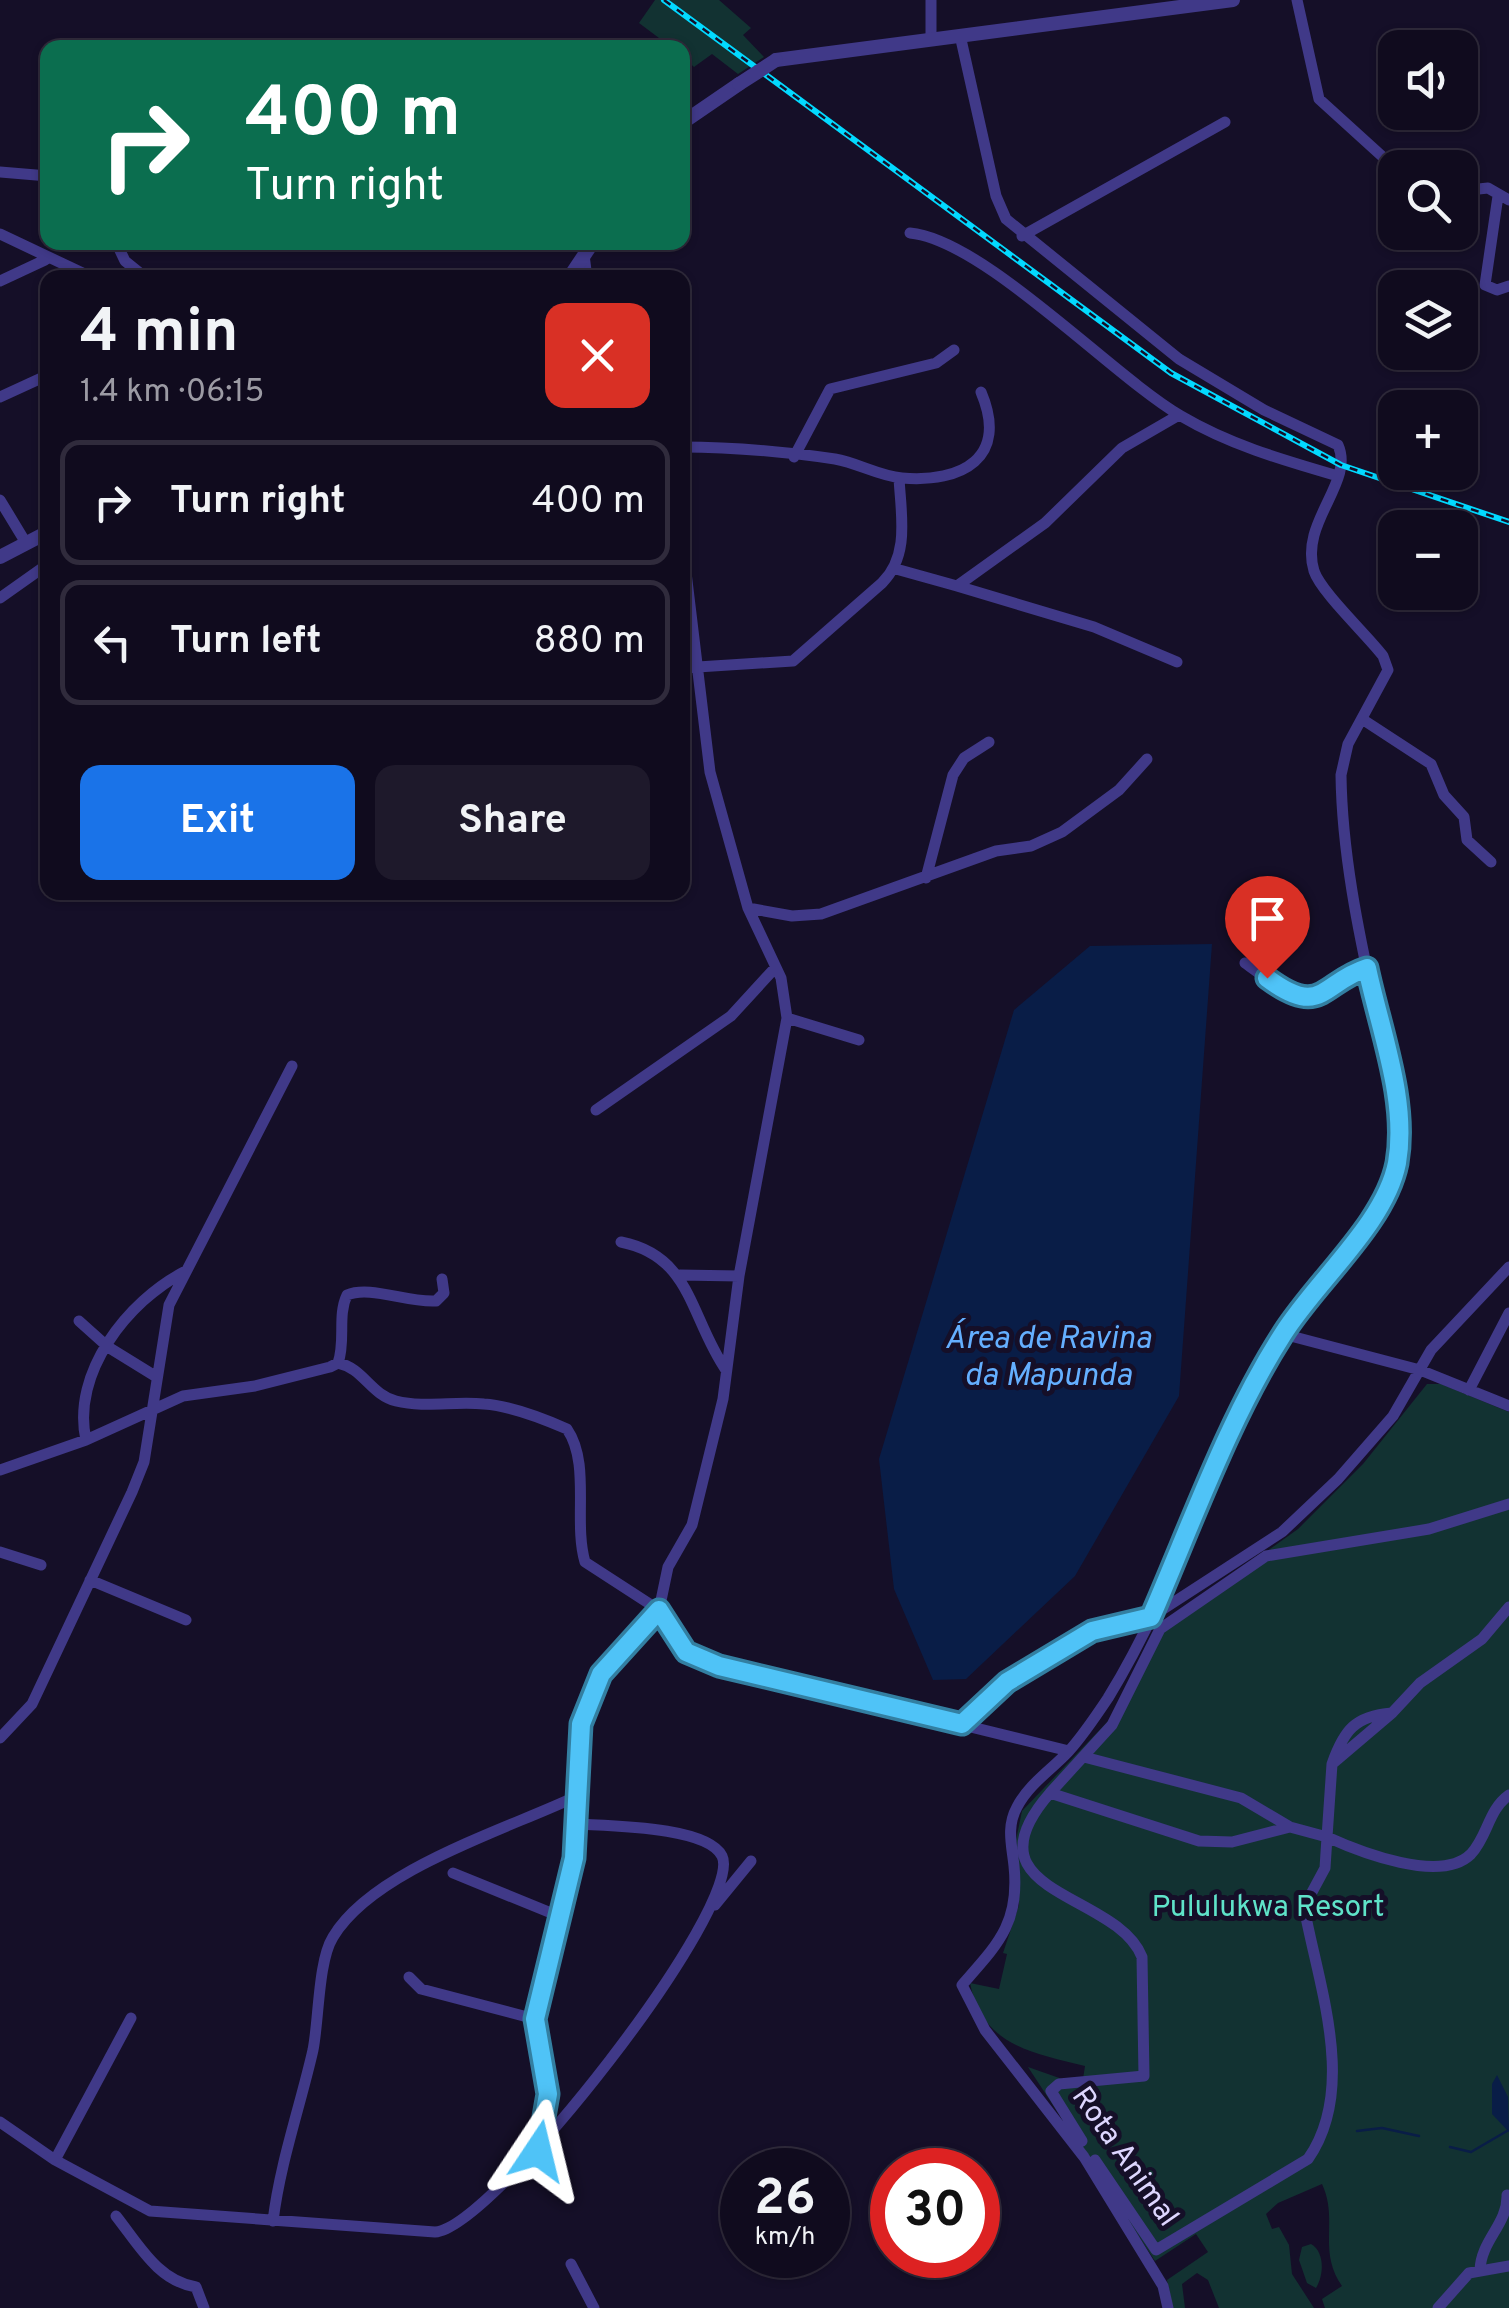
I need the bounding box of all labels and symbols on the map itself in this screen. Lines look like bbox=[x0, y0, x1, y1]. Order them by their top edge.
pin bbox=[1225, 876, 1310, 979]
water label: Área de Ravina da Mapunda bbox=[945, 1318, 1152, 1397]
park label: Pululukwa Resort bbox=[1151, 1890, 1385, 1927]
street label: Rota Animal bbox=[1062, 2080, 1186, 2235]
position arrow bbox=[486, 2099, 590, 2203]
speed limit sign: 30 bbox=[870, 2148, 1000, 2278]

